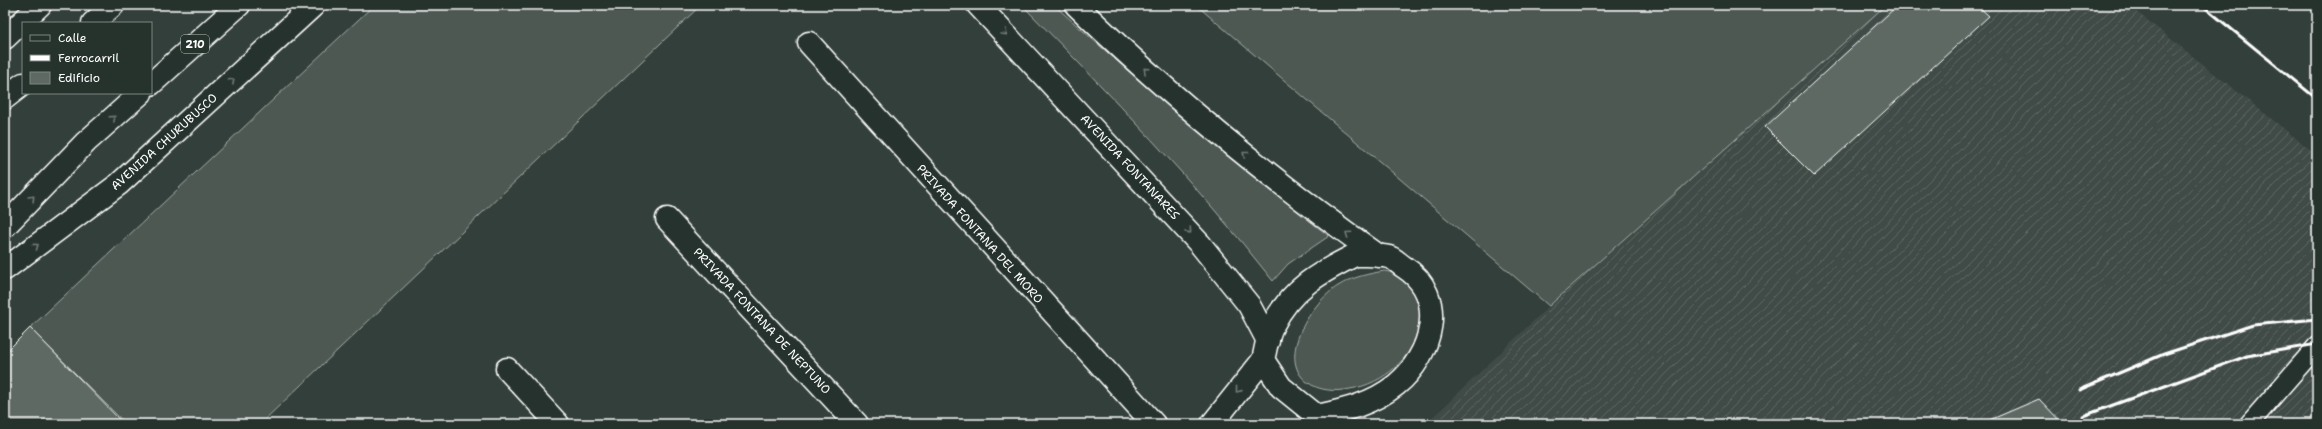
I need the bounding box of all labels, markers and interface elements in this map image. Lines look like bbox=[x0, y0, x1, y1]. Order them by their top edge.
legend bbox=[22, 22, 152, 94]
one-way arrow bbox=[1000, 28, 1008, 36]
text: Calle bbox=[58, 30, 87, 46]
road number: 210 bbox=[181, 35, 209, 53]
text: Ferrocarril bbox=[58, 50, 119, 66]
one-way arrow bbox=[1143, 68, 1150, 75]
text: Edificio bbox=[58, 70, 100, 86]
one-way arrow bbox=[227, 78, 235, 85]
street label: AVENIDA CHURUBUSCO bbox=[107, 90, 221, 194]
street label: AVENIDA FONTANARES bbox=[1077, 111, 1183, 223]
one-way arrow bbox=[108, 115, 116, 122]
one-way arrow bbox=[1242, 152, 1249, 159]
street label: PRIVADA FONTANA DEL MORO bbox=[913, 161, 1047, 307]
one-way arrow bbox=[27, 195, 35, 203]
one-way arrow bbox=[1184, 226, 1192, 234]
one-way arrow bbox=[1345, 232, 1352, 239]
one-way arrow bbox=[32, 243, 39, 250]
street label: PRIVADA FONTANA DE NEPTUNO bbox=[690, 244, 834, 398]
one-way arrow bbox=[1236, 386, 1243, 393]

